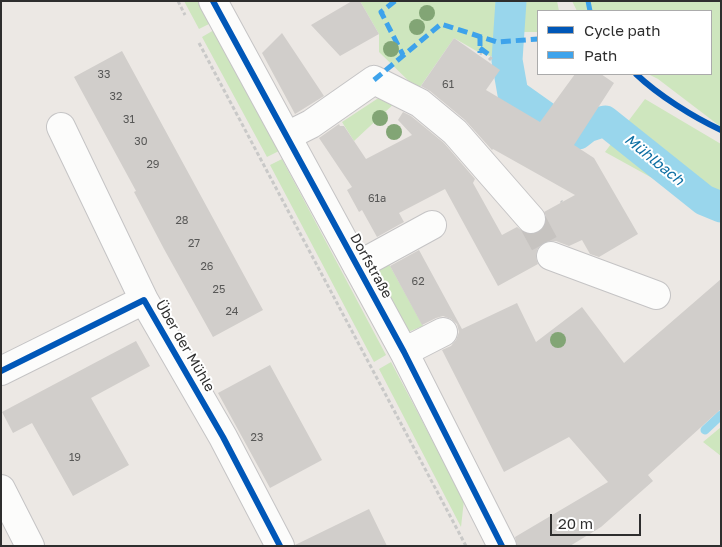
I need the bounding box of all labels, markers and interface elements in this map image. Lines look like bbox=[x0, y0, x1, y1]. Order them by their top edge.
legend bbox=[537, 10, 712, 75]
text: Cycle path bbox=[584, 21, 660, 39]
text: Path bbox=[584, 46, 617, 64]
house number: 33 bbox=[98, 68, 110, 82]
house number: 61 bbox=[442, 78, 454, 92]
house number: 32 bbox=[110, 90, 122, 104]
house number: 31 bbox=[123, 113, 135, 127]
water label: Mühlbach bbox=[621, 131, 687, 189]
house number: 30 bbox=[134, 135, 148, 149]
house number: 29 bbox=[146, 158, 160, 172]
house number: 61a bbox=[368, 192, 386, 206]
house number: 28 bbox=[175, 214, 189, 228]
street label: Dorfstraße bbox=[346, 231, 396, 301]
house number: 27 bbox=[188, 237, 200, 251]
house number: 26 bbox=[200, 260, 214, 274]
house number: 62 bbox=[411, 275, 425, 289]
house number: 25 bbox=[213, 283, 225, 297]
street label: Über der Mühle bbox=[152, 297, 218, 395]
house number: 24 bbox=[225, 305, 239, 319]
house number: 23 bbox=[251, 431, 263, 445]
house number: 19 bbox=[69, 451, 81, 465]
scale bar bbox=[552, 504, 643, 536]
text: 20 m bbox=[558, 514, 593, 532]

